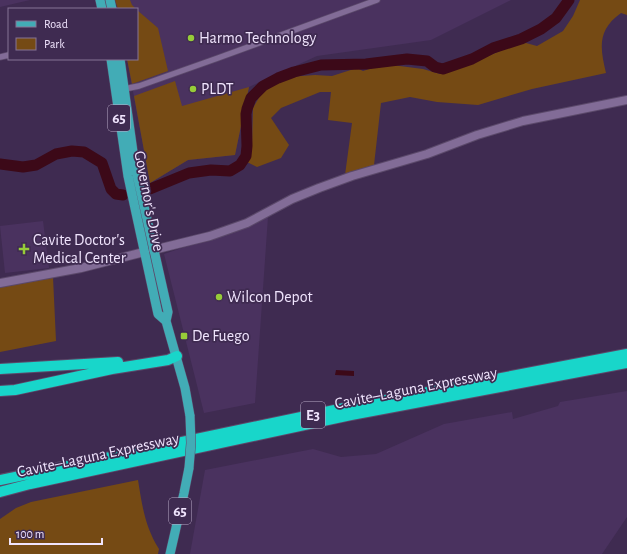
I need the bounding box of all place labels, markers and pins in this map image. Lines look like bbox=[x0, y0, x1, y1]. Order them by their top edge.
place label: Harmo Technology bbox=[199, 30, 317, 47]
marker: Harmo Technology bbox=[186, 33, 196, 43]
place label: PLDT bbox=[201, 81, 234, 97]
marker: PLDT bbox=[188, 84, 198, 94]
place label: Cavite Doctor's Medical Center bbox=[33, 232, 127, 266]
marker: Cavite Doctor's Medical Center bbox=[18, 243, 30, 255]
place label: Wilcon Depot bbox=[227, 289, 313, 305]
marker: Wilcon Depot bbox=[214, 292, 224, 302]
place label: De Fuego bbox=[192, 328, 250, 344]
marker: De Fuego bbox=[179, 331, 189, 341]

